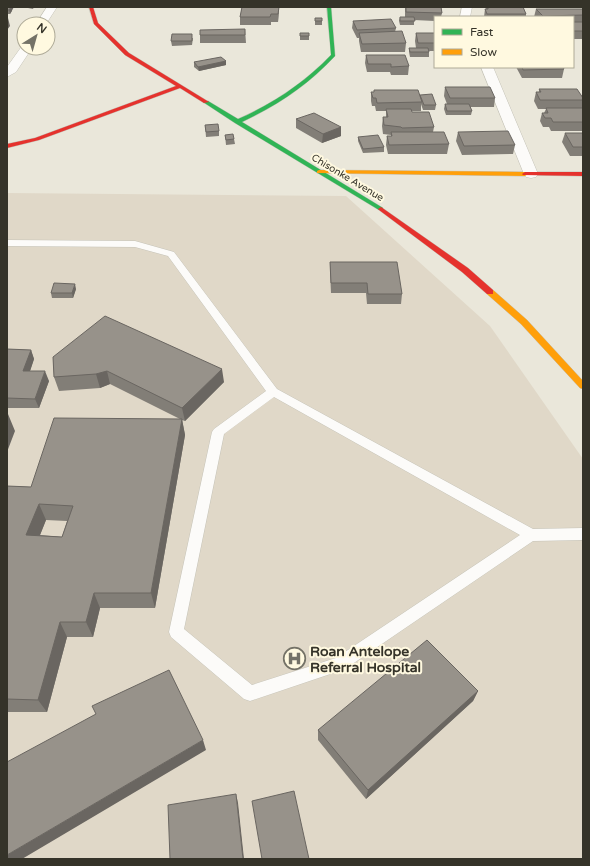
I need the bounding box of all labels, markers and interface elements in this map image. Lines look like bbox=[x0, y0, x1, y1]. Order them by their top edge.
north arrow bbox=[16, 16, 56, 56]
legend bbox=[434, 16, 574, 68]
text: N bbox=[34, 21, 49, 36]
text: Fast bbox=[470, 25, 494, 39]
text: Slow bbox=[470, 45, 497, 59]
street label: Chisonke Avenue bbox=[309, 152, 386, 204]
place label: Roan Antelope Referral Hospital bbox=[310, 643, 421, 676]
hospital icon: Roan Antelope Referral Hospital bbox=[282, 646, 308, 672]

